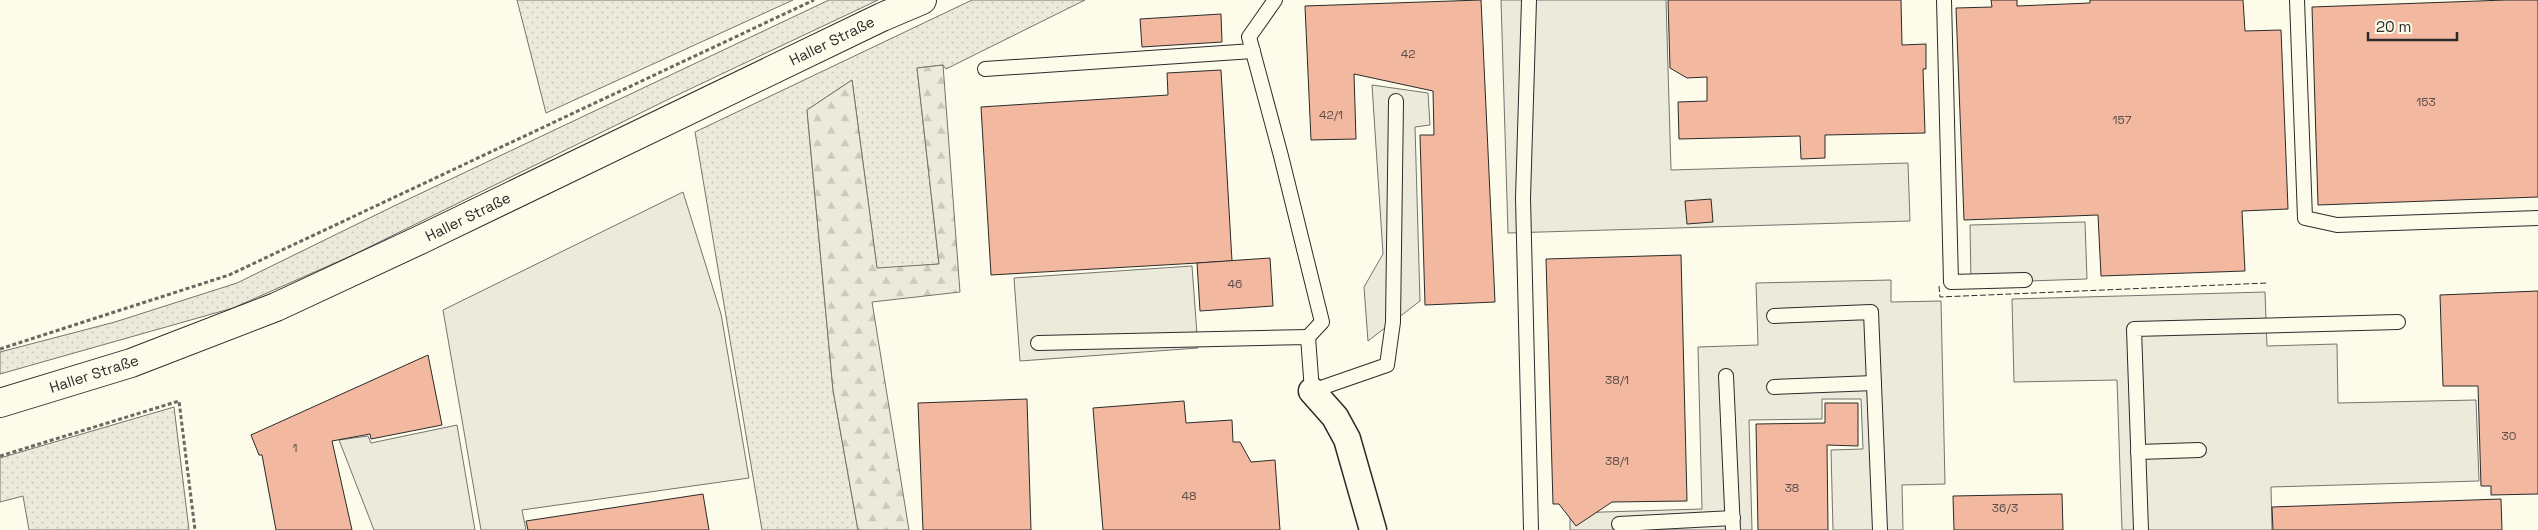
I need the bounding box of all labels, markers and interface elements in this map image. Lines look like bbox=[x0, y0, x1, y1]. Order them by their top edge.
scale bar bbox=[2368, 10, 2457, 42]
street label: Haller Straße bbox=[786, 12, 878, 69]
text: 20 m bbox=[2376, 17, 2411, 36]
house number: 42 bbox=[1401, 46, 1415, 62]
house number: 153 bbox=[2416, 94, 2436, 110]
house number: 42/1 bbox=[1319, 107, 1343, 123]
house number: 157 bbox=[2113, 112, 2132, 128]
street label: Haller Straße bbox=[422, 188, 514, 245]
house number: 46 bbox=[1228, 276, 1242, 292]
street label: Haller Straße bbox=[47, 350, 141, 397]
house number: 38/1 bbox=[1605, 372, 1629, 388]
house number: 30 bbox=[2502, 428, 2516, 444]
house number: 1 bbox=[292, 440, 298, 456]
house number: 38/1 bbox=[1605, 453, 1629, 469]
house number: 38 bbox=[1785, 480, 1799, 496]
house number: 48 bbox=[1182, 488, 1196, 504]
house number: 36/3 bbox=[1992, 500, 2018, 516]

